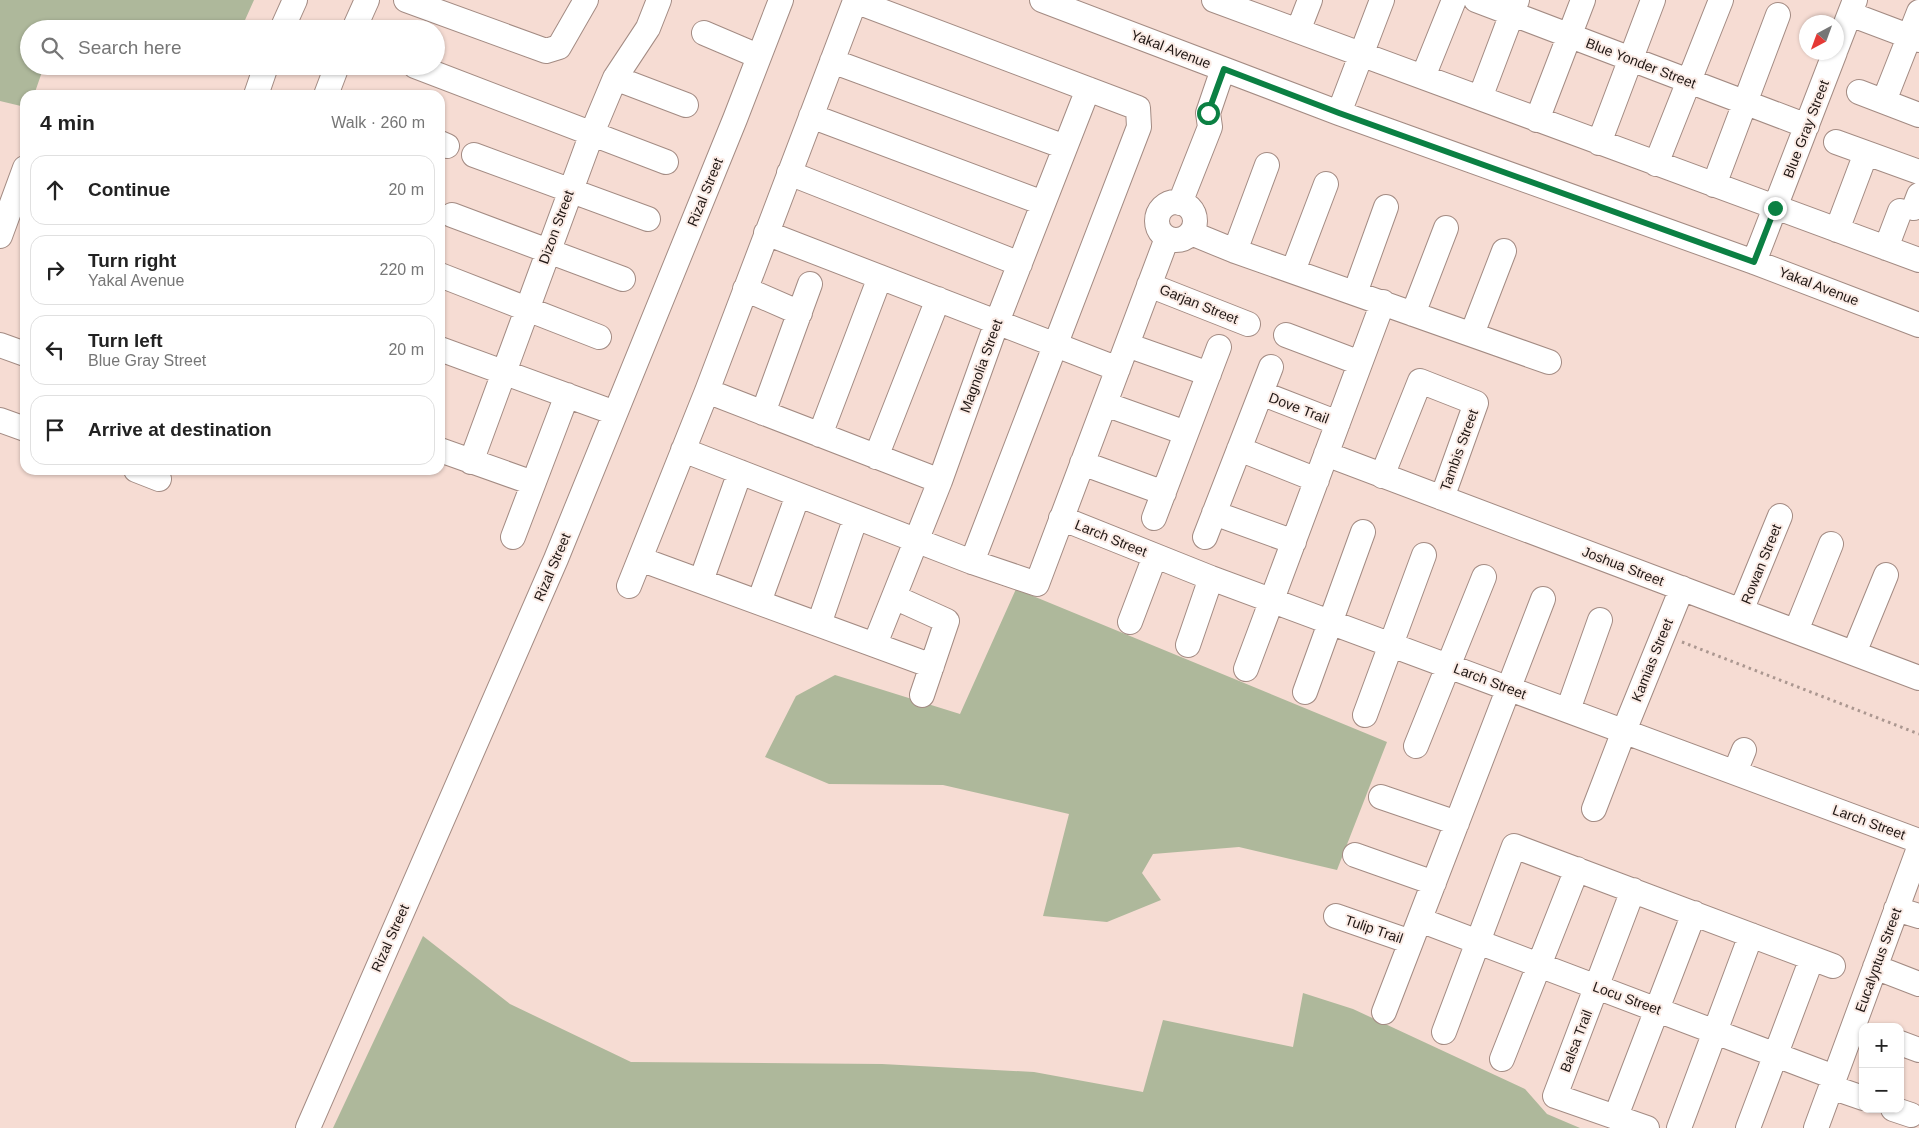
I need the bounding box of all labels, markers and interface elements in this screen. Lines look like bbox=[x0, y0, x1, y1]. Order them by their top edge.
north arrow bbox=[1799, 15, 1844, 60]
search box bbox=[20, 20, 445, 75]
street label: Yakal Avenue bbox=[1129, 26, 1213, 72]
icon: search bbox=[38, 34, 66, 62]
street label: Blue Yonder Street bbox=[1584, 35, 1698, 91]
text: Search here bbox=[78, 37, 182, 58]
street label: Blue Gray Street bbox=[1780, 78, 1832, 180]
route start bbox=[1197, 102, 1220, 125]
text: 4 min bbox=[40, 111, 95, 134]
text: Walk · 260 m bbox=[331, 114, 425, 131]
street label: Rizal Street bbox=[684, 155, 726, 229]
icon: ahead bbox=[41, 176, 69, 204]
text: Continue bbox=[88, 179, 170, 200]
text: 20 m bbox=[388, 181, 424, 198]
street label: Dizon Street bbox=[535, 188, 577, 266]
route end bbox=[1764, 197, 1787, 220]
text: Turn right bbox=[88, 250, 176, 271]
icon: right bbox=[41, 256, 69, 284]
text: 220 m bbox=[380, 261, 424, 278]
street label: Yakal Avenue bbox=[1777, 263, 1861, 309]
text: Yakal Avenue bbox=[88, 272, 184, 289]
street label: Garjan Street bbox=[1157, 281, 1241, 327]
street label: Magnolia Street bbox=[957, 317, 1005, 415]
text: Turn left bbox=[88, 330, 163, 351]
icon: left bbox=[41, 336, 69, 364]
text: 20 m bbox=[388, 341, 424, 358]
text: Blue Gray Street bbox=[88, 352, 206, 369]
street label: Dove Trail bbox=[1267, 389, 1331, 427]
street label: Tambis Street bbox=[1437, 407, 1481, 493]
icon: arrive bbox=[41, 416, 69, 444]
text: Arrive at destination bbox=[88, 419, 272, 440]
street label: Larch Street bbox=[1073, 516, 1149, 560]
street label: Rowan Street bbox=[1738, 522, 1784, 606]
street label: Rizal Street bbox=[530, 530, 574, 603]
street label: Joshua Street bbox=[1580, 543, 1666, 589]
street label: Kamias Street bbox=[1628, 616, 1676, 704]
street label: Larch Street bbox=[1452, 660, 1529, 702]
street label: Larch Street bbox=[1830, 801, 1908, 843]
street label: Rizal Street bbox=[368, 902, 412, 974]
street label: Eucalyptus Street bbox=[1852, 906, 1904, 1014]
street label: Tulip Trail bbox=[1343, 912, 1405, 946]
street label: Locu Street bbox=[1591, 978, 1663, 1018]
street label: Balsa Trail bbox=[1557, 1008, 1595, 1074]
map controls bbox=[1859, 1023, 1904, 1113]
button: + bbox=[1859, 1023, 1904, 1068]
button: − bbox=[1859, 1068, 1904, 1113]

